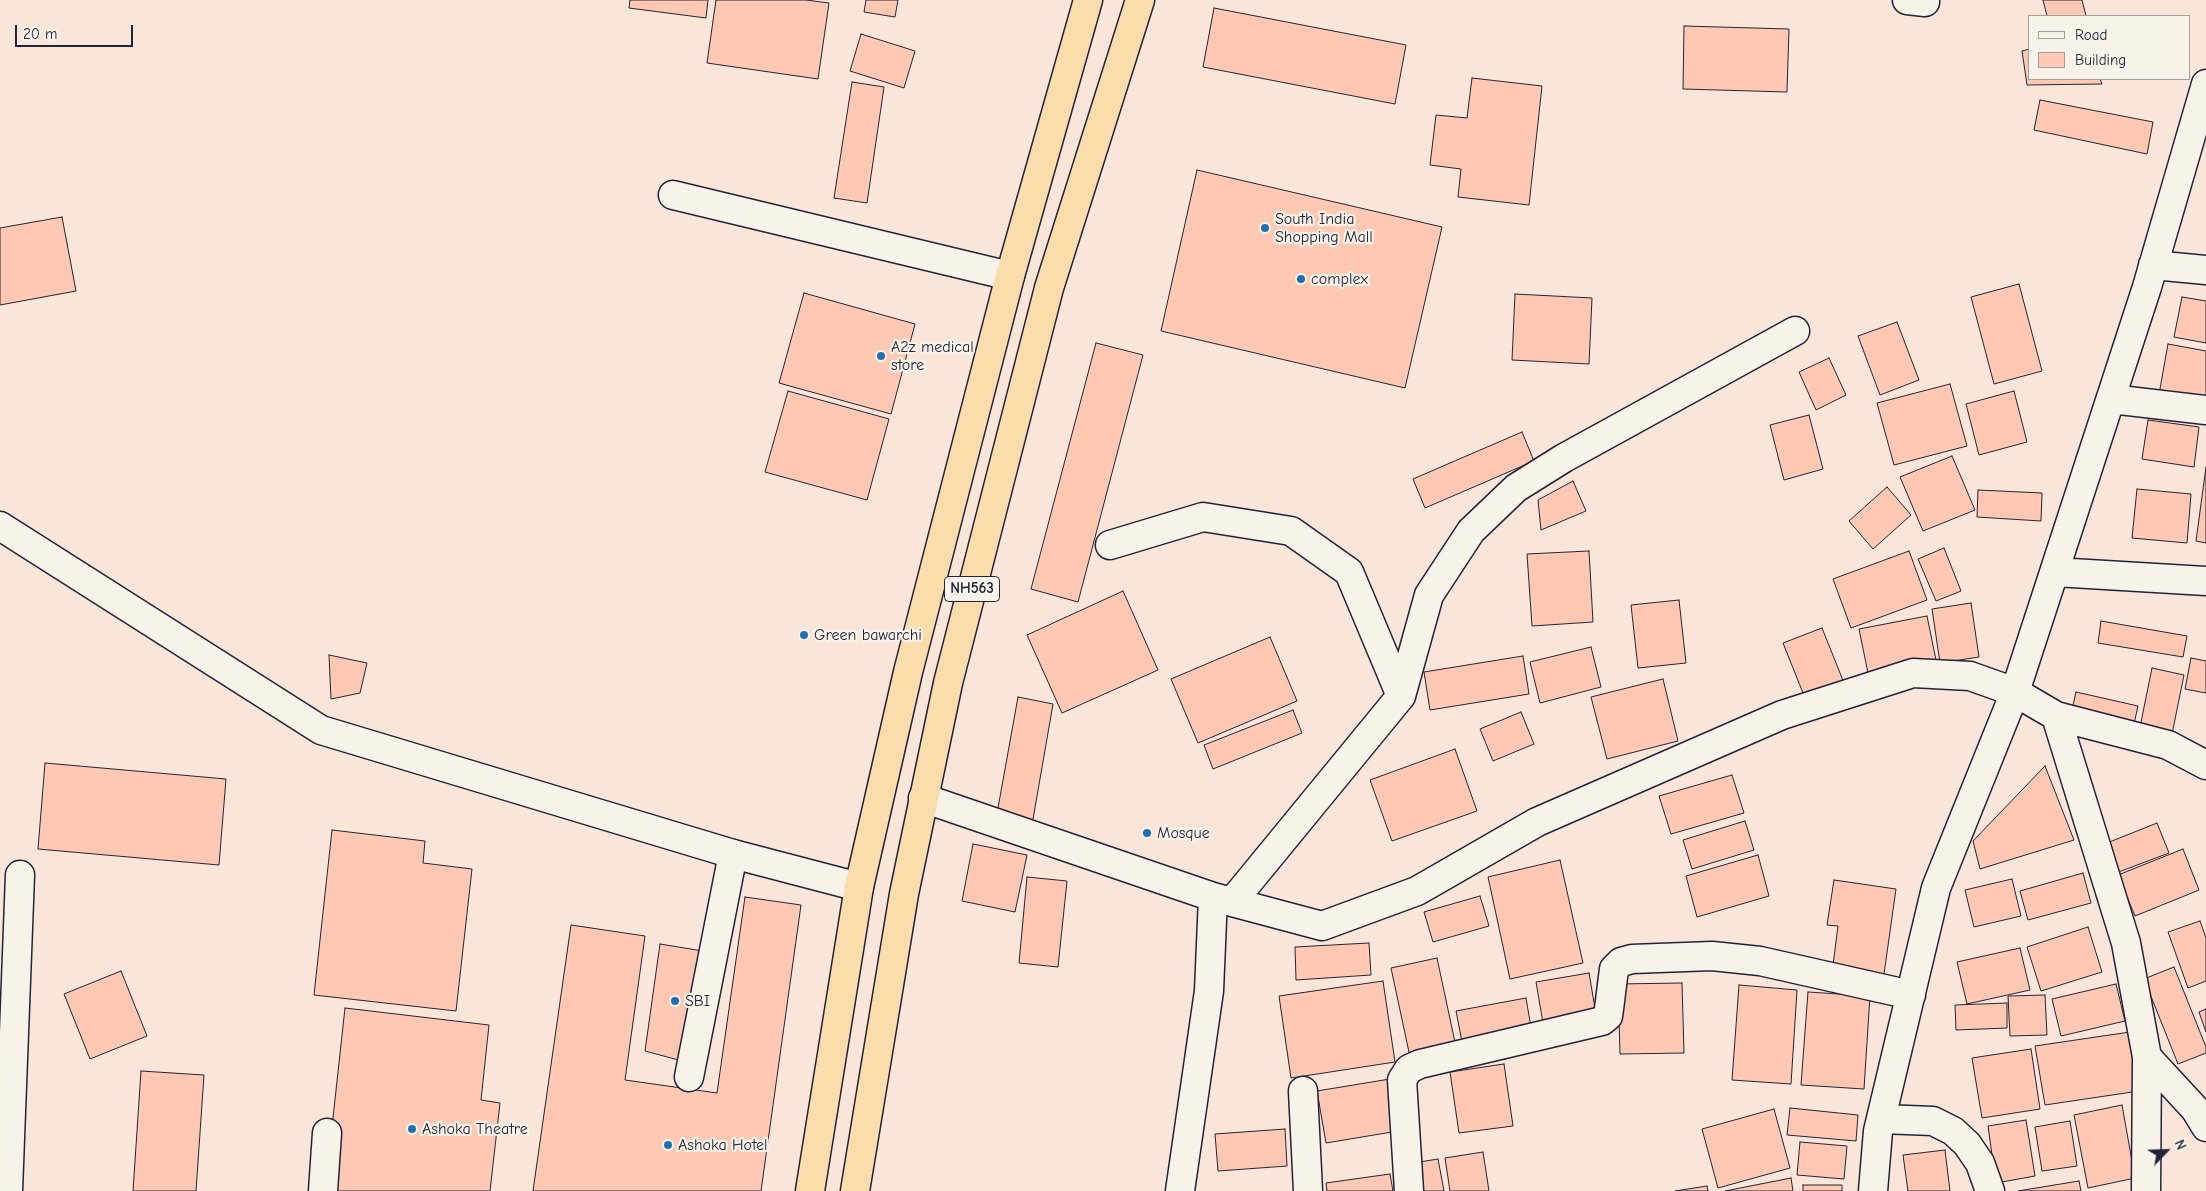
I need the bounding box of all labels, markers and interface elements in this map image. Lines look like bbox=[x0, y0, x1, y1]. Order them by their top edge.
scale bar bbox=[18, 15, 135, 47]
legend bbox=[2028, 15, 2191, 80]
text: 20 m bbox=[23, 25, 57, 43]
text: Road bbox=[2075, 26, 2107, 44]
text: Building bbox=[2075, 51, 2126, 69]
place label: South India Shopping Mall bbox=[1275, 209, 1373, 247]
marker: South India Shopping Mall bbox=[1259, 222, 1271, 234]
place label: complex bbox=[1311, 269, 1368, 289]
marker: complex bbox=[1295, 273, 1307, 285]
place label: A2z medical store bbox=[891, 337, 974, 375]
marker: A2z medical store bbox=[875, 350, 887, 362]
road number: NH563 bbox=[944, 576, 1000, 602]
place label: Green bawarchi bbox=[814, 625, 922, 645]
marker: Green bawarchi bbox=[798, 629, 810, 641]
place label: Mosque bbox=[1157, 823, 1210, 843]
marker: Mosque bbox=[1141, 827, 1153, 839]
place label: SBI bbox=[685, 991, 710, 1011]
marker: SBI bbox=[669, 995, 681, 1007]
place label: Ashoka Theatre bbox=[422, 1119, 528, 1139]
marker: Ashoka Theatre bbox=[406, 1123, 418, 1135]
north arrow bbox=[2141, 1126, 2191, 1176]
place label: Ashoka Hotel bbox=[678, 1135, 768, 1155]
text: N bbox=[2171, 1137, 2190, 1152]
marker: Ashoka Hotel bbox=[662, 1139, 674, 1151]

